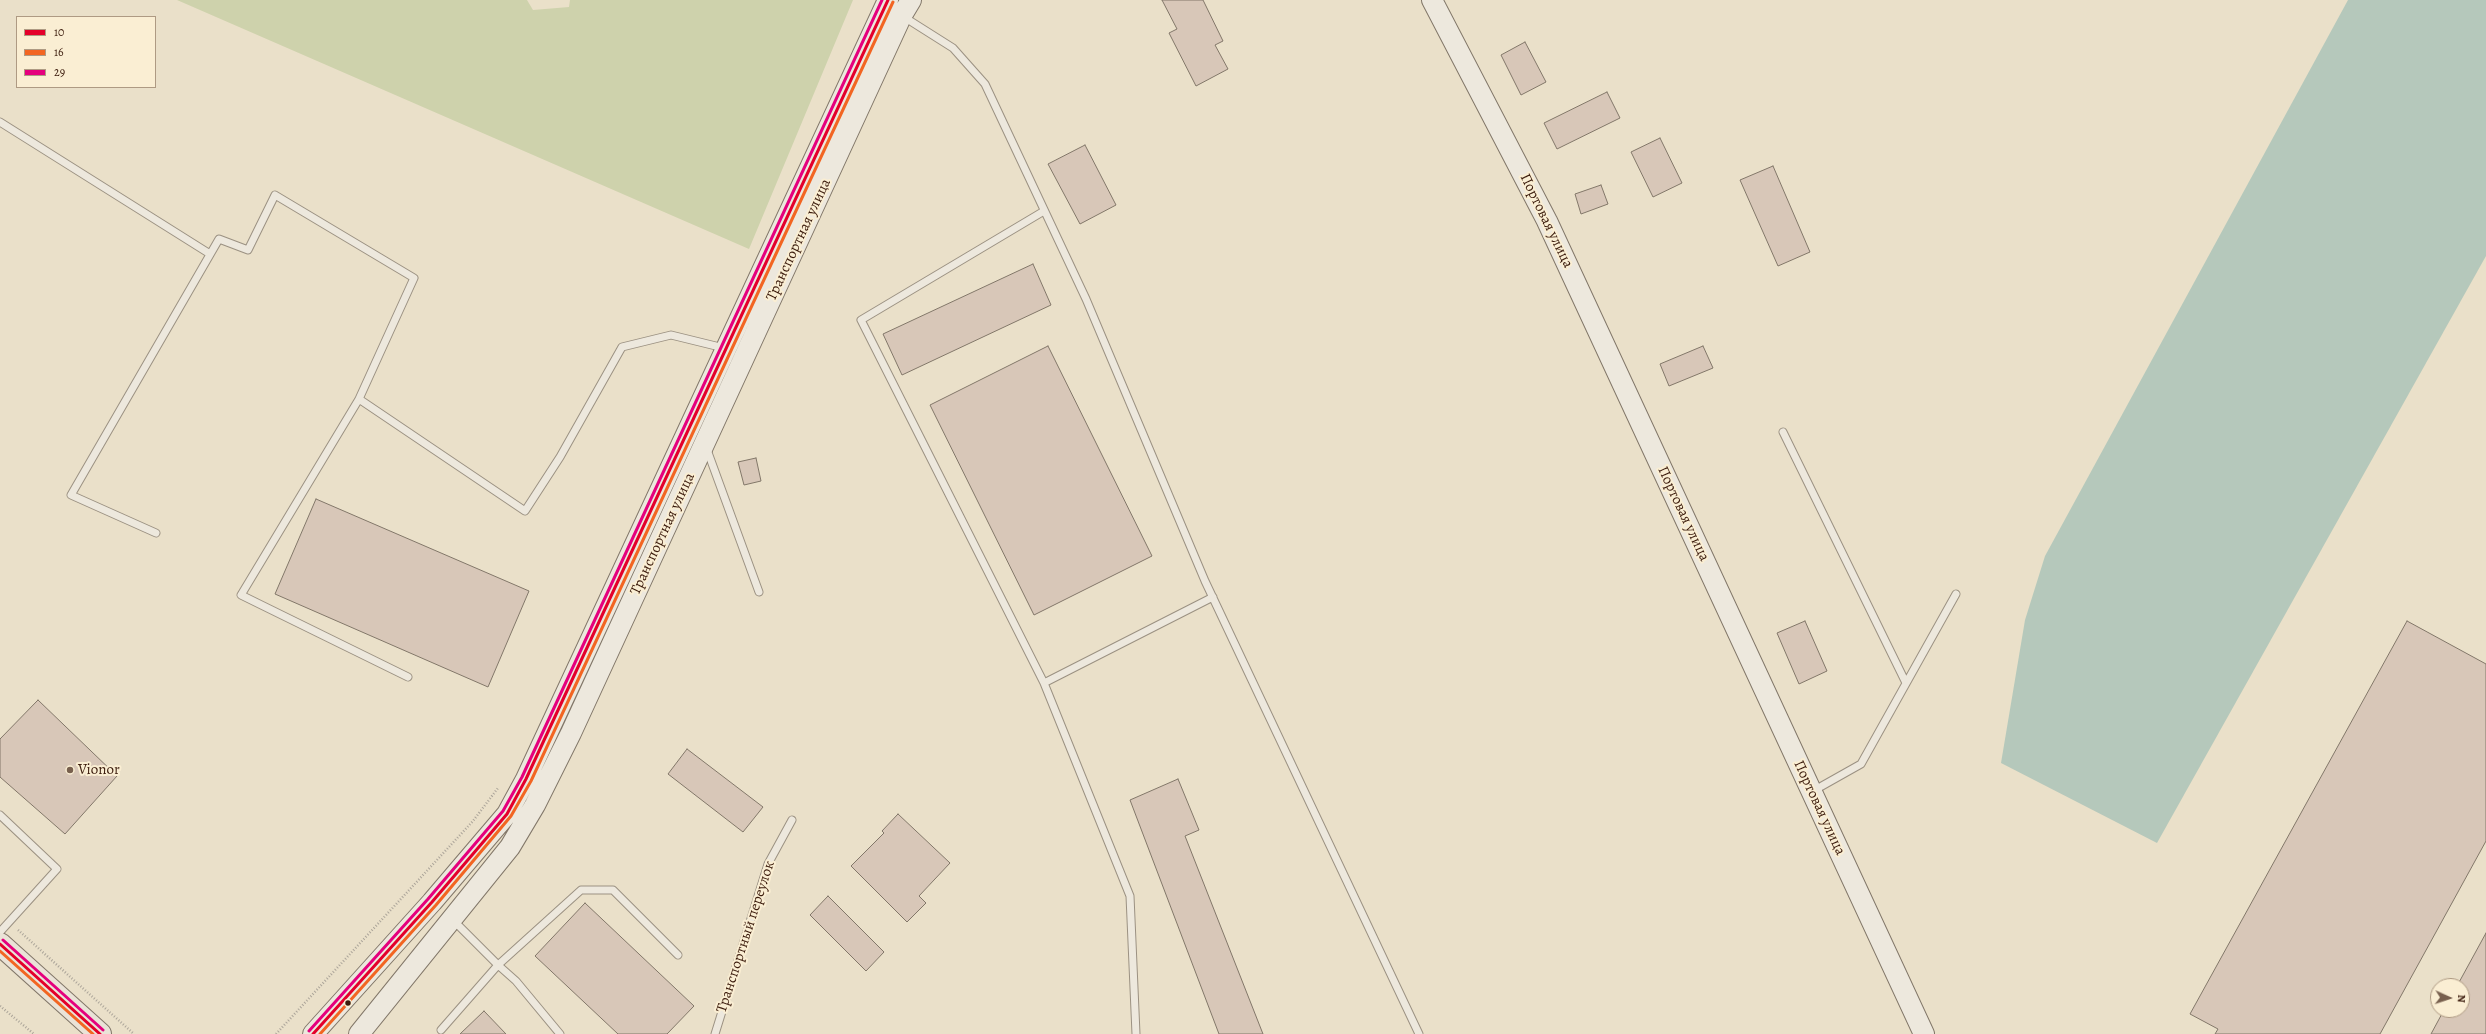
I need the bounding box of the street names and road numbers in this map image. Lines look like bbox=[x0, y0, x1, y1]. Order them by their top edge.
street label: Портовая улица bbox=[1515, 171, 1577, 271]
street label: Транспортная улица bbox=[763, 176, 835, 304]
street label: Портовая улица bbox=[1653, 464, 1713, 564]
street label: Транспортная улица bbox=[627, 470, 699, 598]
street label: Портовая улица bbox=[1789, 758, 1849, 858]
street label: Транспортный переулок bbox=[713, 859, 779, 1015]

